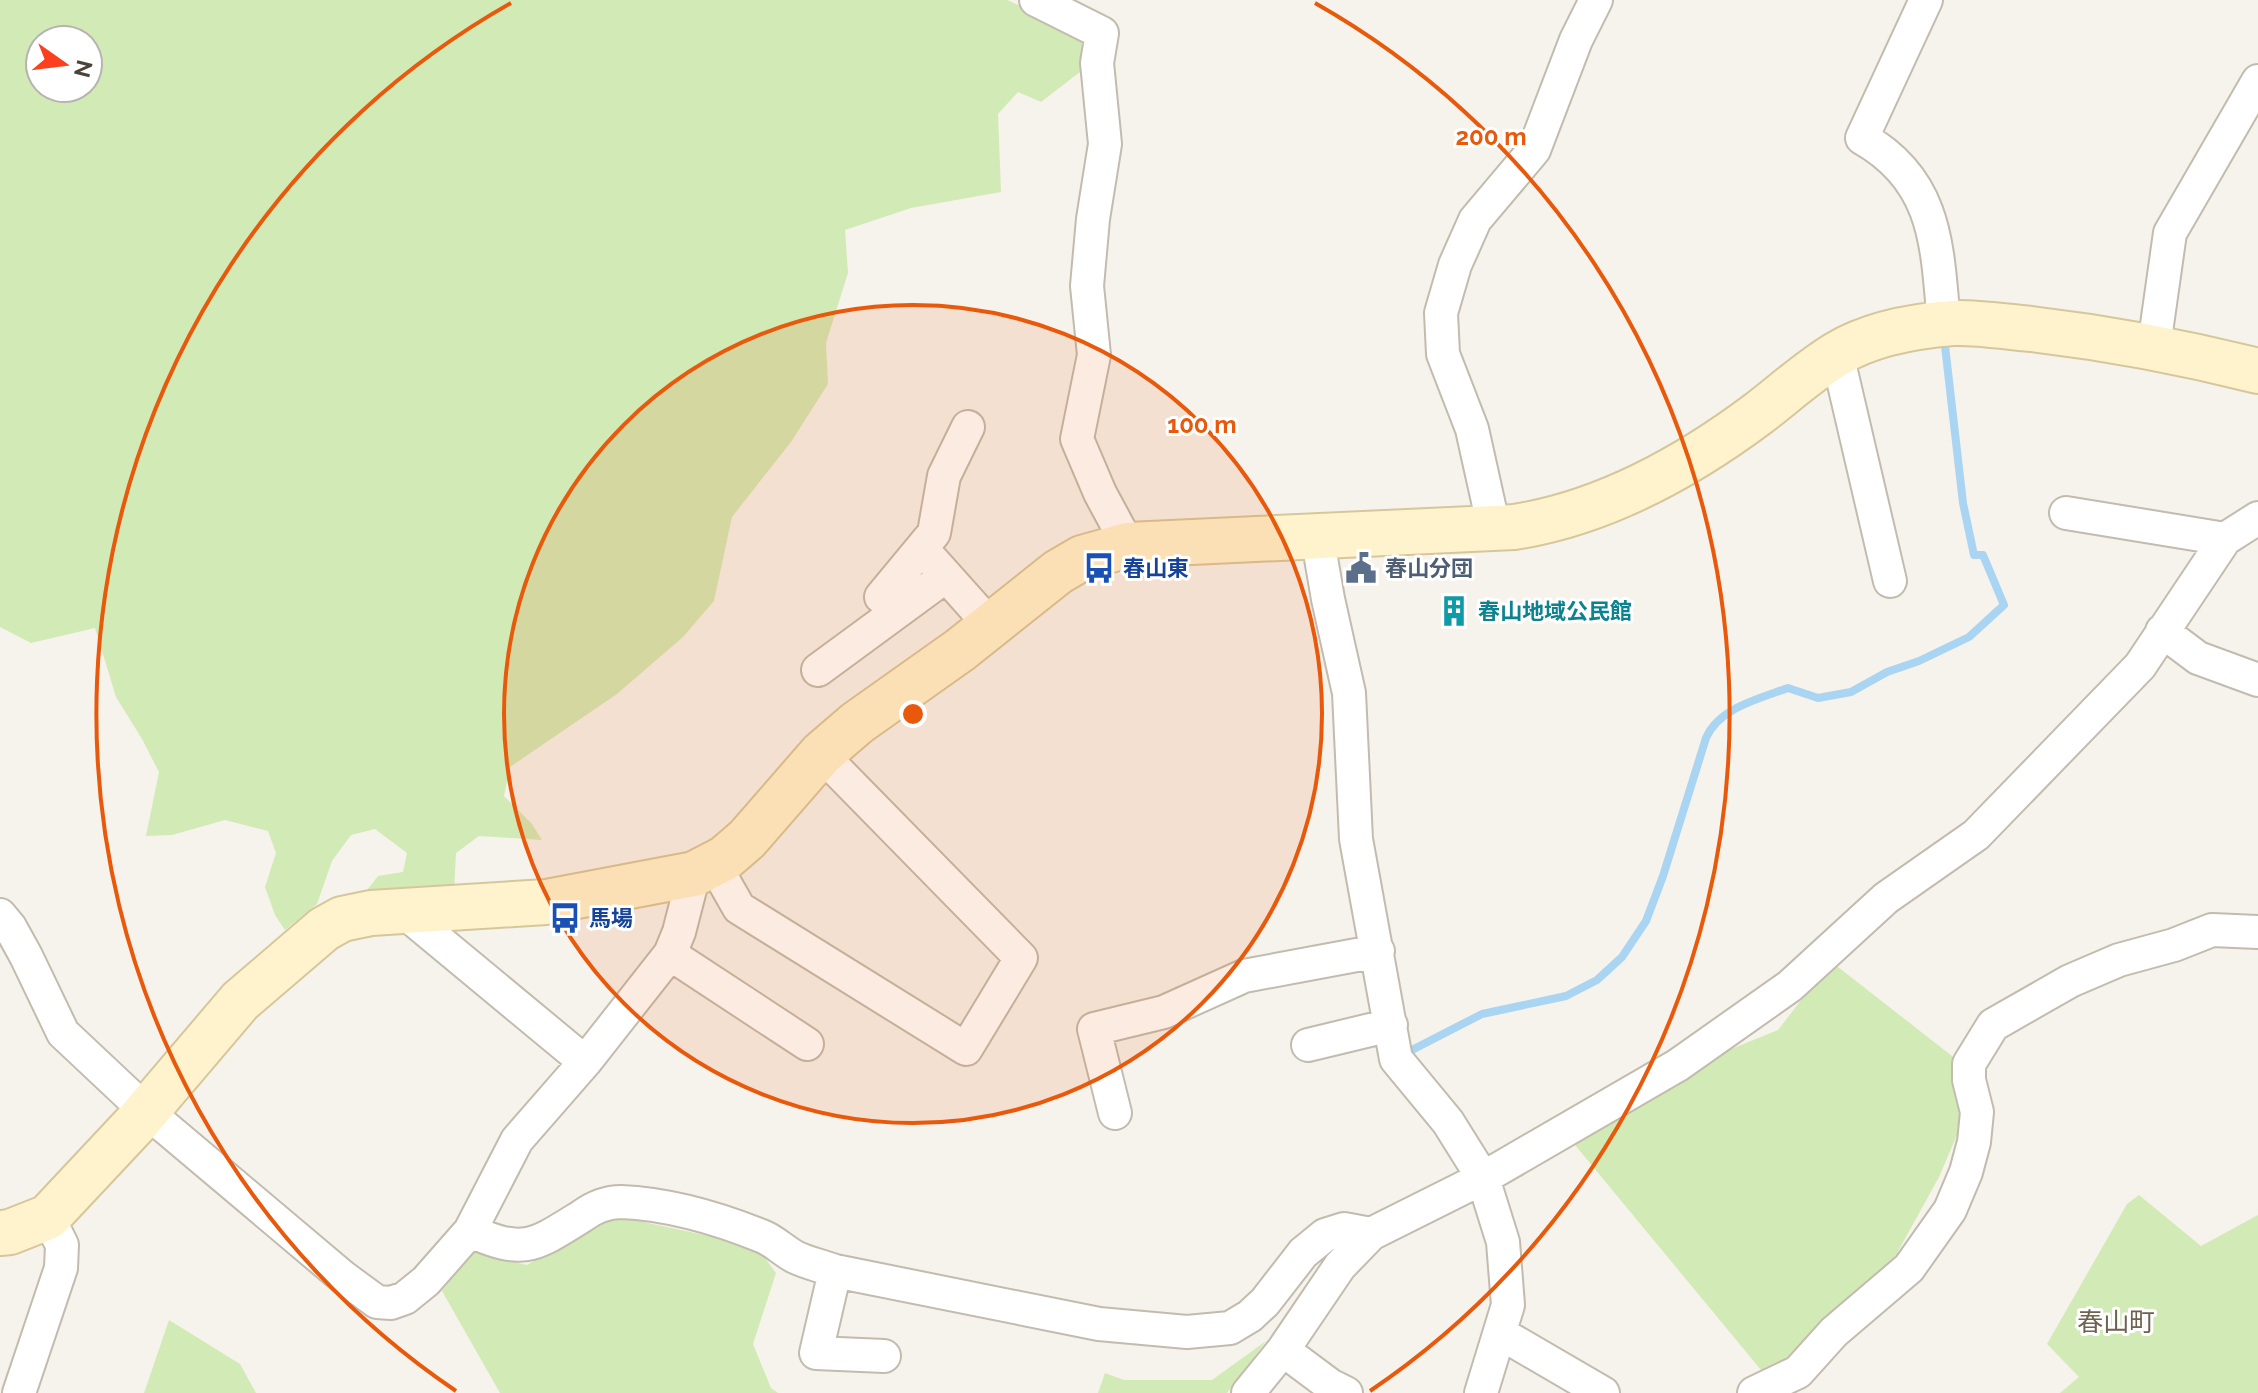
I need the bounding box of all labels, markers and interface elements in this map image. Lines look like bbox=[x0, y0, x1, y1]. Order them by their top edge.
north arrow bbox=[24, 24, 104, 104]
text: N bbox=[69, 58, 98, 80]
text: 200 m bbox=[1455, 122, 1527, 151]
text: 100 m bbox=[1167, 410, 1237, 439]
bus stop icon: 春山東 bbox=[1082, 551, 1116, 585]
public building icon: 春山分団 bbox=[1344, 551, 1378, 585]
place label: 春山東 bbox=[1123, 555, 1189, 581]
place label: 春山分団 bbox=[1385, 555, 1473, 581]
building icon: 春山地域公民館 bbox=[1437, 594, 1471, 628]
place label: 春山地域公民館 bbox=[1478, 598, 1632, 624]
centre of rings bbox=[899, 700, 927, 728]
bus stop icon: 馬場 bbox=[548, 901, 582, 935]
place label: 馬場 bbox=[589, 905, 633, 931]
district label: 春山町 bbox=[2077, 1307, 2155, 1337]

